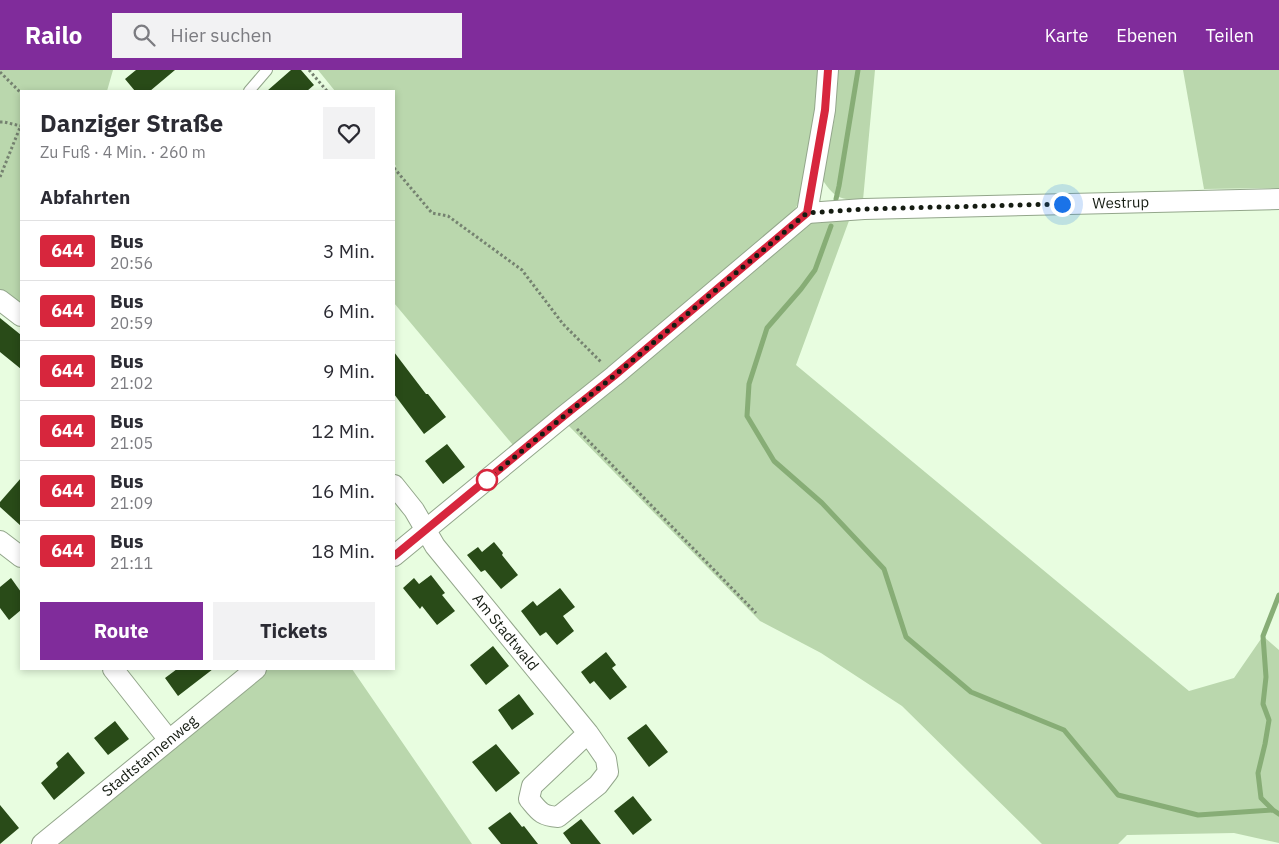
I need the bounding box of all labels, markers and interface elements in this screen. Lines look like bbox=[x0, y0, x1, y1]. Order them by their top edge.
search box bbox=[112, 13, 462, 58]
text: Railo bbox=[25, 19, 82, 51]
icon: search bbox=[130, 21, 158, 49]
text: Hier suchen bbox=[170, 23, 272, 47]
text: Karte bbox=[1045, 24, 1088, 47]
text: Ebenen bbox=[1116, 24, 1177, 47]
text: Teilen bbox=[1205, 24, 1254, 47]
text: Danziger Straße bbox=[40, 107, 223, 139]
button: heart bbox=[323, 107, 375, 159]
text: Zu Fuß · 4 Min. · 260 m bbox=[40, 142, 206, 162]
text: Abfahrten bbox=[40, 185, 130, 209]
your location bbox=[1050, 192, 1075, 217]
street label: Westrup bbox=[1092, 192, 1149, 212]
text: Bus bbox=[110, 229, 144, 253]
text: 644 bbox=[51, 239, 84, 262]
text: 3 Min. bbox=[323, 239, 375, 263]
text: 20:56 bbox=[110, 253, 153, 273]
text: Bus bbox=[110, 289, 144, 313]
text: 644 bbox=[51, 299, 84, 322]
text: 6 Min. bbox=[323, 299, 375, 323]
text: 20:59 bbox=[110, 313, 153, 333]
text: Bus bbox=[110, 349, 144, 373]
text: 644 bbox=[51, 359, 84, 382]
text: 9 Min. bbox=[323, 359, 375, 383]
text: 21:02 bbox=[110, 373, 153, 393]
text: Bus bbox=[110, 409, 144, 433]
text: 644 bbox=[51, 419, 84, 442]
text: 12 Min. bbox=[312, 419, 375, 443]
text: 21:05 bbox=[110, 433, 153, 453]
text: Bus bbox=[110, 469, 144, 493]
unlabelled marker bbox=[476, 469, 498, 491]
text: 644 bbox=[51, 479, 84, 502]
text: 16 Min. bbox=[312, 479, 375, 503]
text: 21:09 bbox=[110, 493, 153, 513]
text: Bus bbox=[110, 529, 144, 553]
text: 644 bbox=[51, 539, 84, 562]
text: 18 Min. bbox=[312, 539, 375, 563]
text: 21:11 bbox=[110, 553, 153, 573]
street label: Am Stadtwald bbox=[469, 589, 543, 674]
button: Route bbox=[40, 602, 203, 660]
button: Tickets bbox=[213, 602, 375, 660]
street label: Stadtstannenweg bbox=[98, 711, 201, 800]

